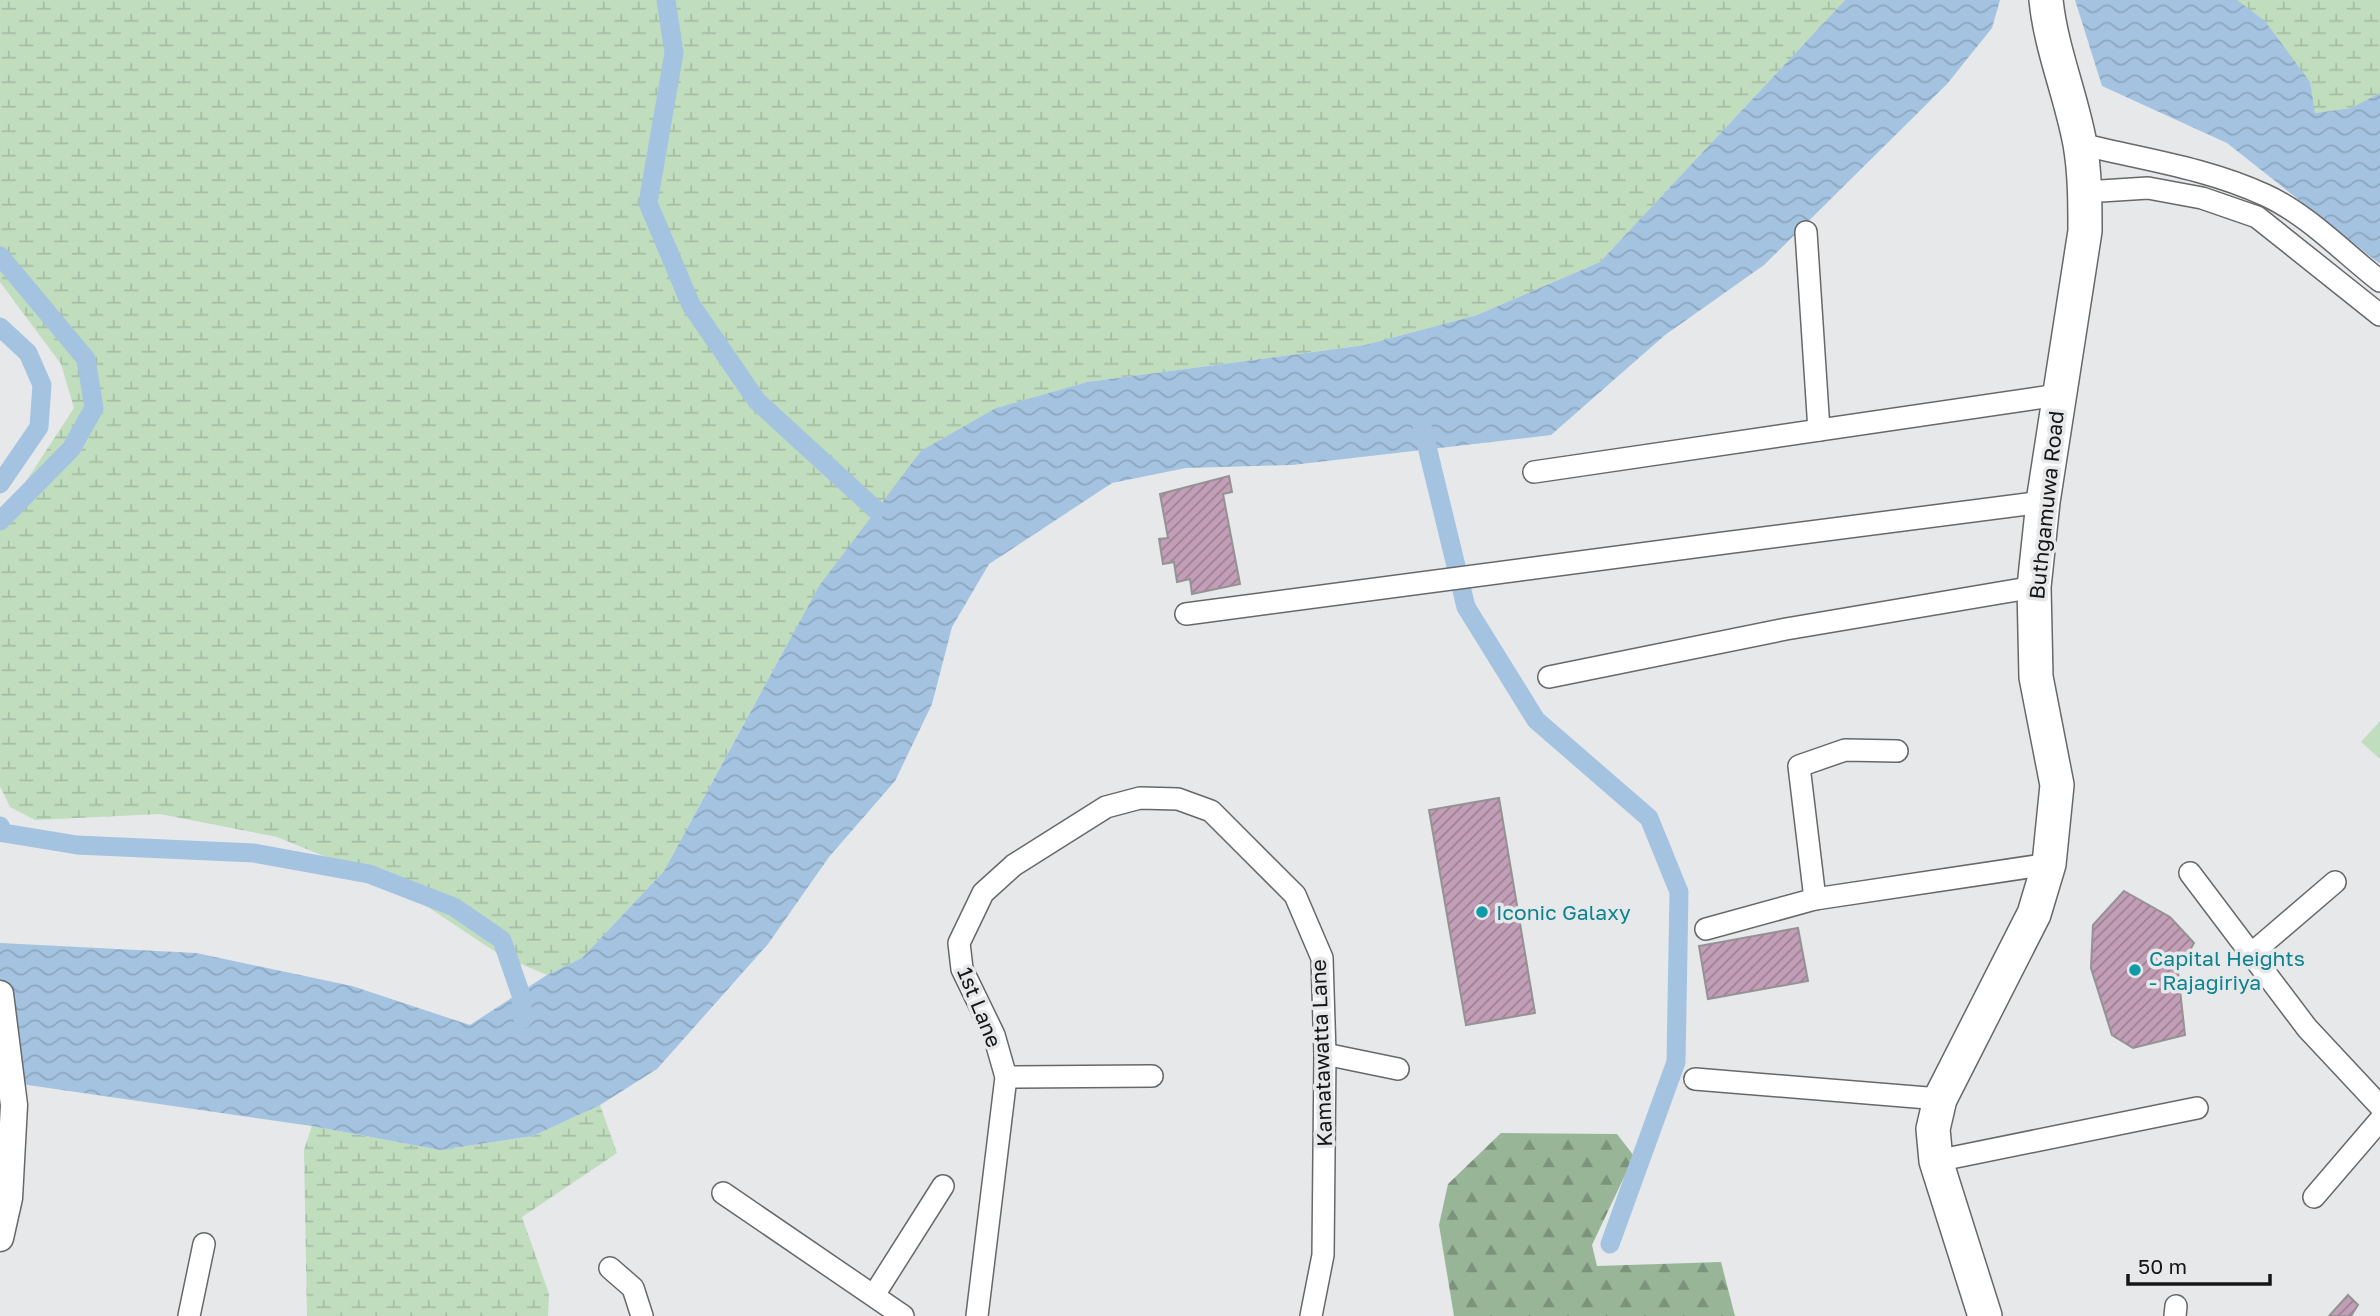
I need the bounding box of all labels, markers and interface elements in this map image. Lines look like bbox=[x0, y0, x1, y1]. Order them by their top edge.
street label: Buthgamuwa Road bbox=[2023, 409, 2069, 601]
place label: Iconic Galaxy bbox=[1496, 899, 1631, 925]
marker: Iconic Galaxy bbox=[1474, 904, 1490, 920]
place label: Capital Heights - Rajagiriya bbox=[2149, 945, 2305, 995]
street label: Kamatawatta Lane bbox=[1305, 959, 1337, 1147]
marker: Capital Heights - Rajagiriya bbox=[2127, 962, 2143, 978]
street label: 1st Lane bbox=[952, 963, 1008, 1051]
scale bar bbox=[2128, 1242, 2270, 1286]
text: 50 m bbox=[2138, 1253, 2187, 1279]

